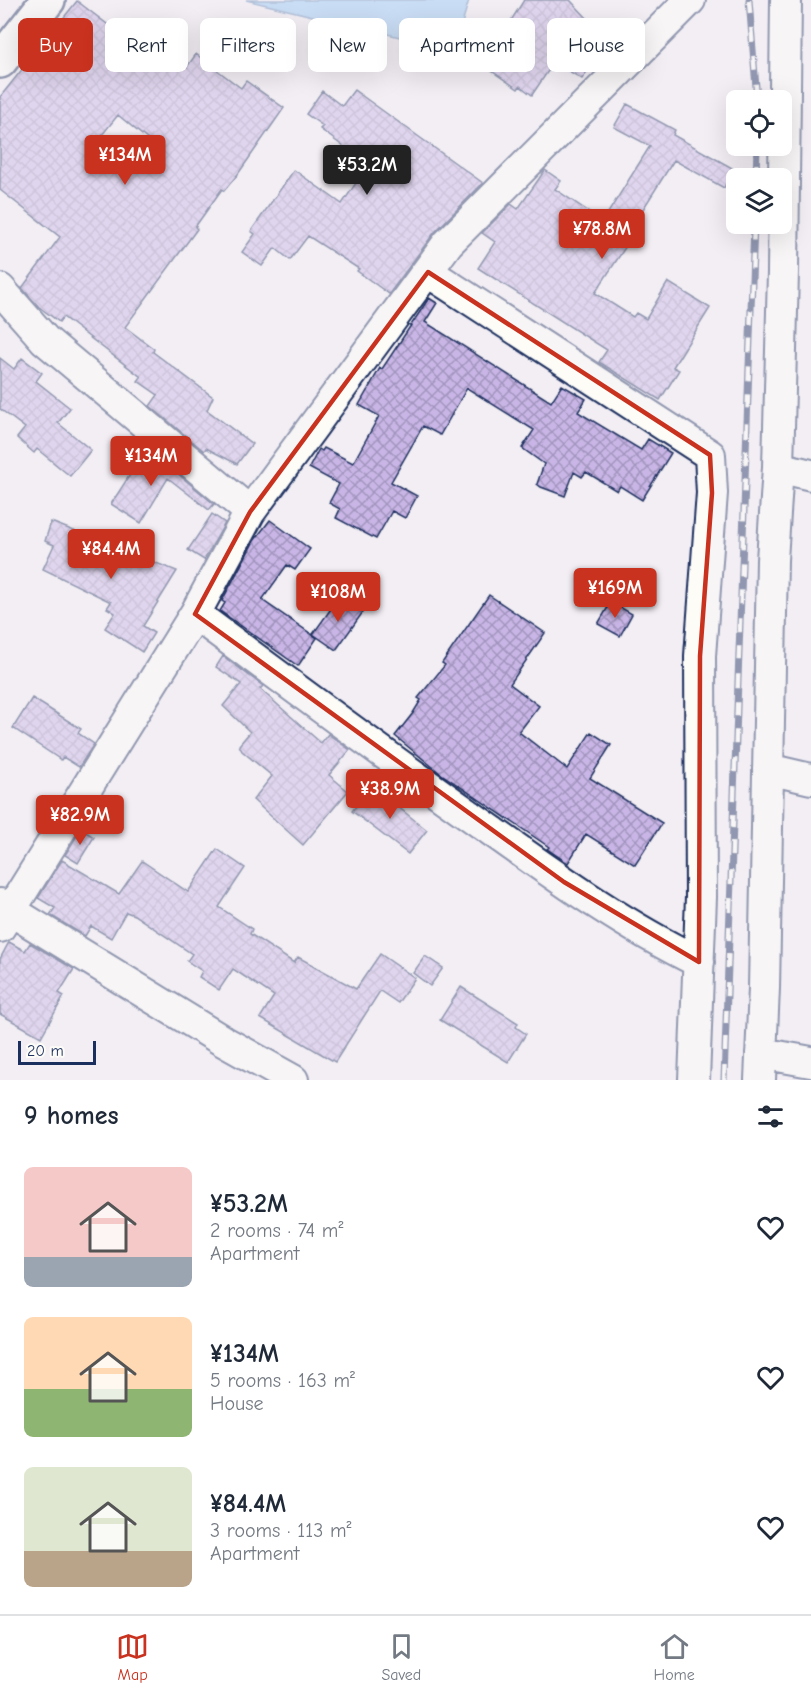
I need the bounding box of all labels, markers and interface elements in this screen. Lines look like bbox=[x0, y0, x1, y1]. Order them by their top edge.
chip: Buy bbox=[18, 18, 93, 72]
chip: Rent bbox=[105, 18, 188, 72]
chip: Filters bbox=[200, 18, 296, 72]
chip: New bbox=[308, 18, 387, 72]
chip: Apartment bbox=[399, 18, 535, 72]
chip: House bbox=[547, 18, 645, 72]
map controls bbox=[726, 90, 792, 234]
button: locate bbox=[726, 90, 792, 156]
pin: ¥134M bbox=[83, 135, 167, 186]
text: ¥134M bbox=[98, 143, 152, 166]
pin: ¥53.2M bbox=[318, 145, 416, 196]
text: ¥53.2M bbox=[337, 153, 397, 176]
button: layers bbox=[726, 168, 792, 234]
pin: ¥78.8M bbox=[553, 209, 651, 260]
text: ¥78.8M bbox=[573, 217, 631, 240]
pin: ¥134M bbox=[109, 436, 193, 487]
text: ¥134M bbox=[124, 444, 178, 467]
pin: ¥84.4M bbox=[62, 529, 160, 580]
text: ¥84.4M bbox=[82, 537, 140, 560]
pin: ¥169M bbox=[573, 568, 657, 619]
pin: ¥108M bbox=[296, 572, 380, 623]
text: ¥169M bbox=[588, 576, 642, 599]
text: ¥108M bbox=[310, 580, 366, 603]
pin: ¥38.9M bbox=[341, 769, 439, 820]
text: ¥38.9M bbox=[360, 777, 420, 800]
pin: ¥82.9M bbox=[31, 795, 129, 846]
text: ¥82.9M bbox=[50, 803, 110, 826]
scale bar bbox=[18, 1038, 96, 1066]
text: 20 m bbox=[27, 1042, 64, 1060]
icon: filters bbox=[754, 1100, 787, 1133]
text: 9 homes bbox=[24, 1101, 119, 1131]
text: ¥53.2M bbox=[210, 1189, 288, 1219]
icon: home bbox=[72, 1191, 144, 1263]
icon: heart bbox=[754, 1211, 787, 1244]
text: 2 rooms · 74 m² bbox=[210, 1219, 343, 1242]
text: Apartment bbox=[210, 1242, 300, 1265]
text: ¥134M bbox=[210, 1339, 279, 1369]
icon: home bbox=[72, 1341, 144, 1413]
icon: heart bbox=[754, 1361, 787, 1394]
text: 5 rooms · 163 m² bbox=[210, 1369, 355, 1392]
text: House bbox=[210, 1392, 264, 1415]
text: ¥84.4M bbox=[210, 1489, 286, 1519]
icon: home bbox=[72, 1491, 144, 1563]
icon: heart bbox=[754, 1511, 787, 1544]
text: 3 rooms · 113 m² bbox=[210, 1519, 351, 1542]
text: Apartment bbox=[210, 1542, 300, 1565]
tab: Map bbox=[116, 1630, 149, 1684]
tab: Saved bbox=[381, 1630, 421, 1684]
tab: Home bbox=[654, 1630, 695, 1684]

